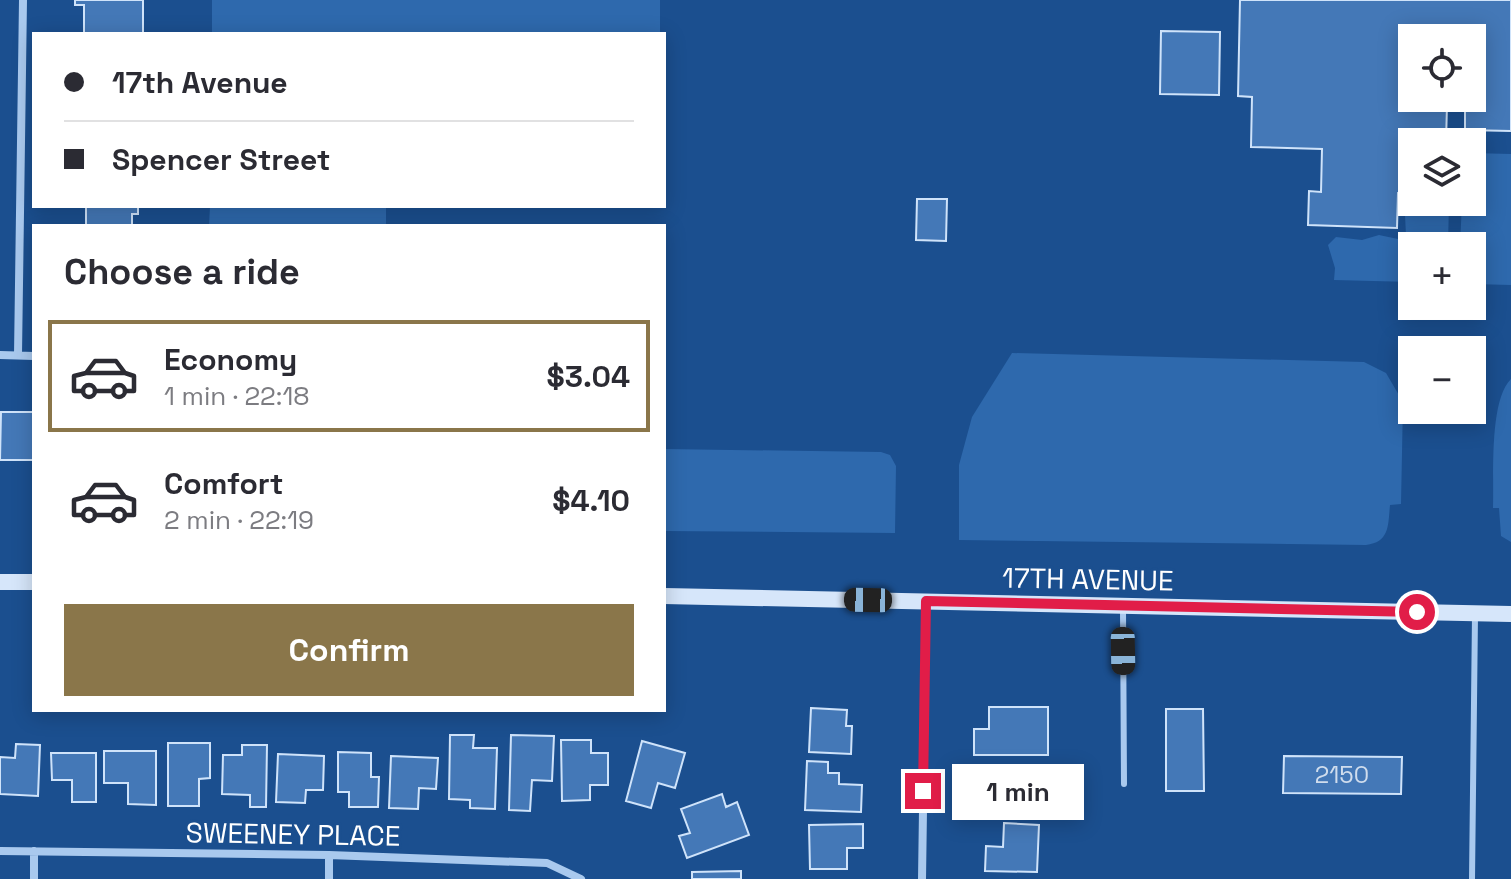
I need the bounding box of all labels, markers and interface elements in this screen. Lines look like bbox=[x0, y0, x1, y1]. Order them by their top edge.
map controls bbox=[1398, 24, 1486, 424]
button: locate bbox=[1398, 24, 1486, 112]
text: 17th Avenue bbox=[112, 63, 288, 102]
button: layers bbox=[1398, 128, 1486, 216]
text: Spencer Street bbox=[112, 140, 331, 179]
button: + bbox=[1398, 232, 1486, 320]
text: Choose a ride bbox=[64, 249, 300, 295]
button: − bbox=[1398, 336, 1486, 424]
icon: car bbox=[68, 340, 140, 412]
text: Economy bbox=[164, 340, 297, 379]
text: $3.04 bbox=[546, 357, 630, 396]
text: 1 min · 22:18 bbox=[164, 379, 309, 413]
icon: car bbox=[68, 464, 140, 536]
text: Comfort bbox=[164, 464, 283, 503]
text: $4.10 bbox=[552, 481, 630, 520]
text: 2 min · 22:19 bbox=[164, 503, 314, 537]
street label: 17TH AVENUE bbox=[1002, 560, 1174, 598]
car bbox=[844, 588, 892, 612]
route start bbox=[1399, 594, 1435, 630]
button: Confirm bbox=[64, 604, 634, 696]
car bbox=[1111, 627, 1135, 675]
house number: 2150 bbox=[1315, 759, 1369, 790]
callout: 1 min bbox=[951, 763, 1083, 819]
route end bbox=[905, 773, 941, 809]
text: 1 min bbox=[986, 775, 1050, 809]
street label: SWEENEY PLACE bbox=[185, 814, 401, 854]

